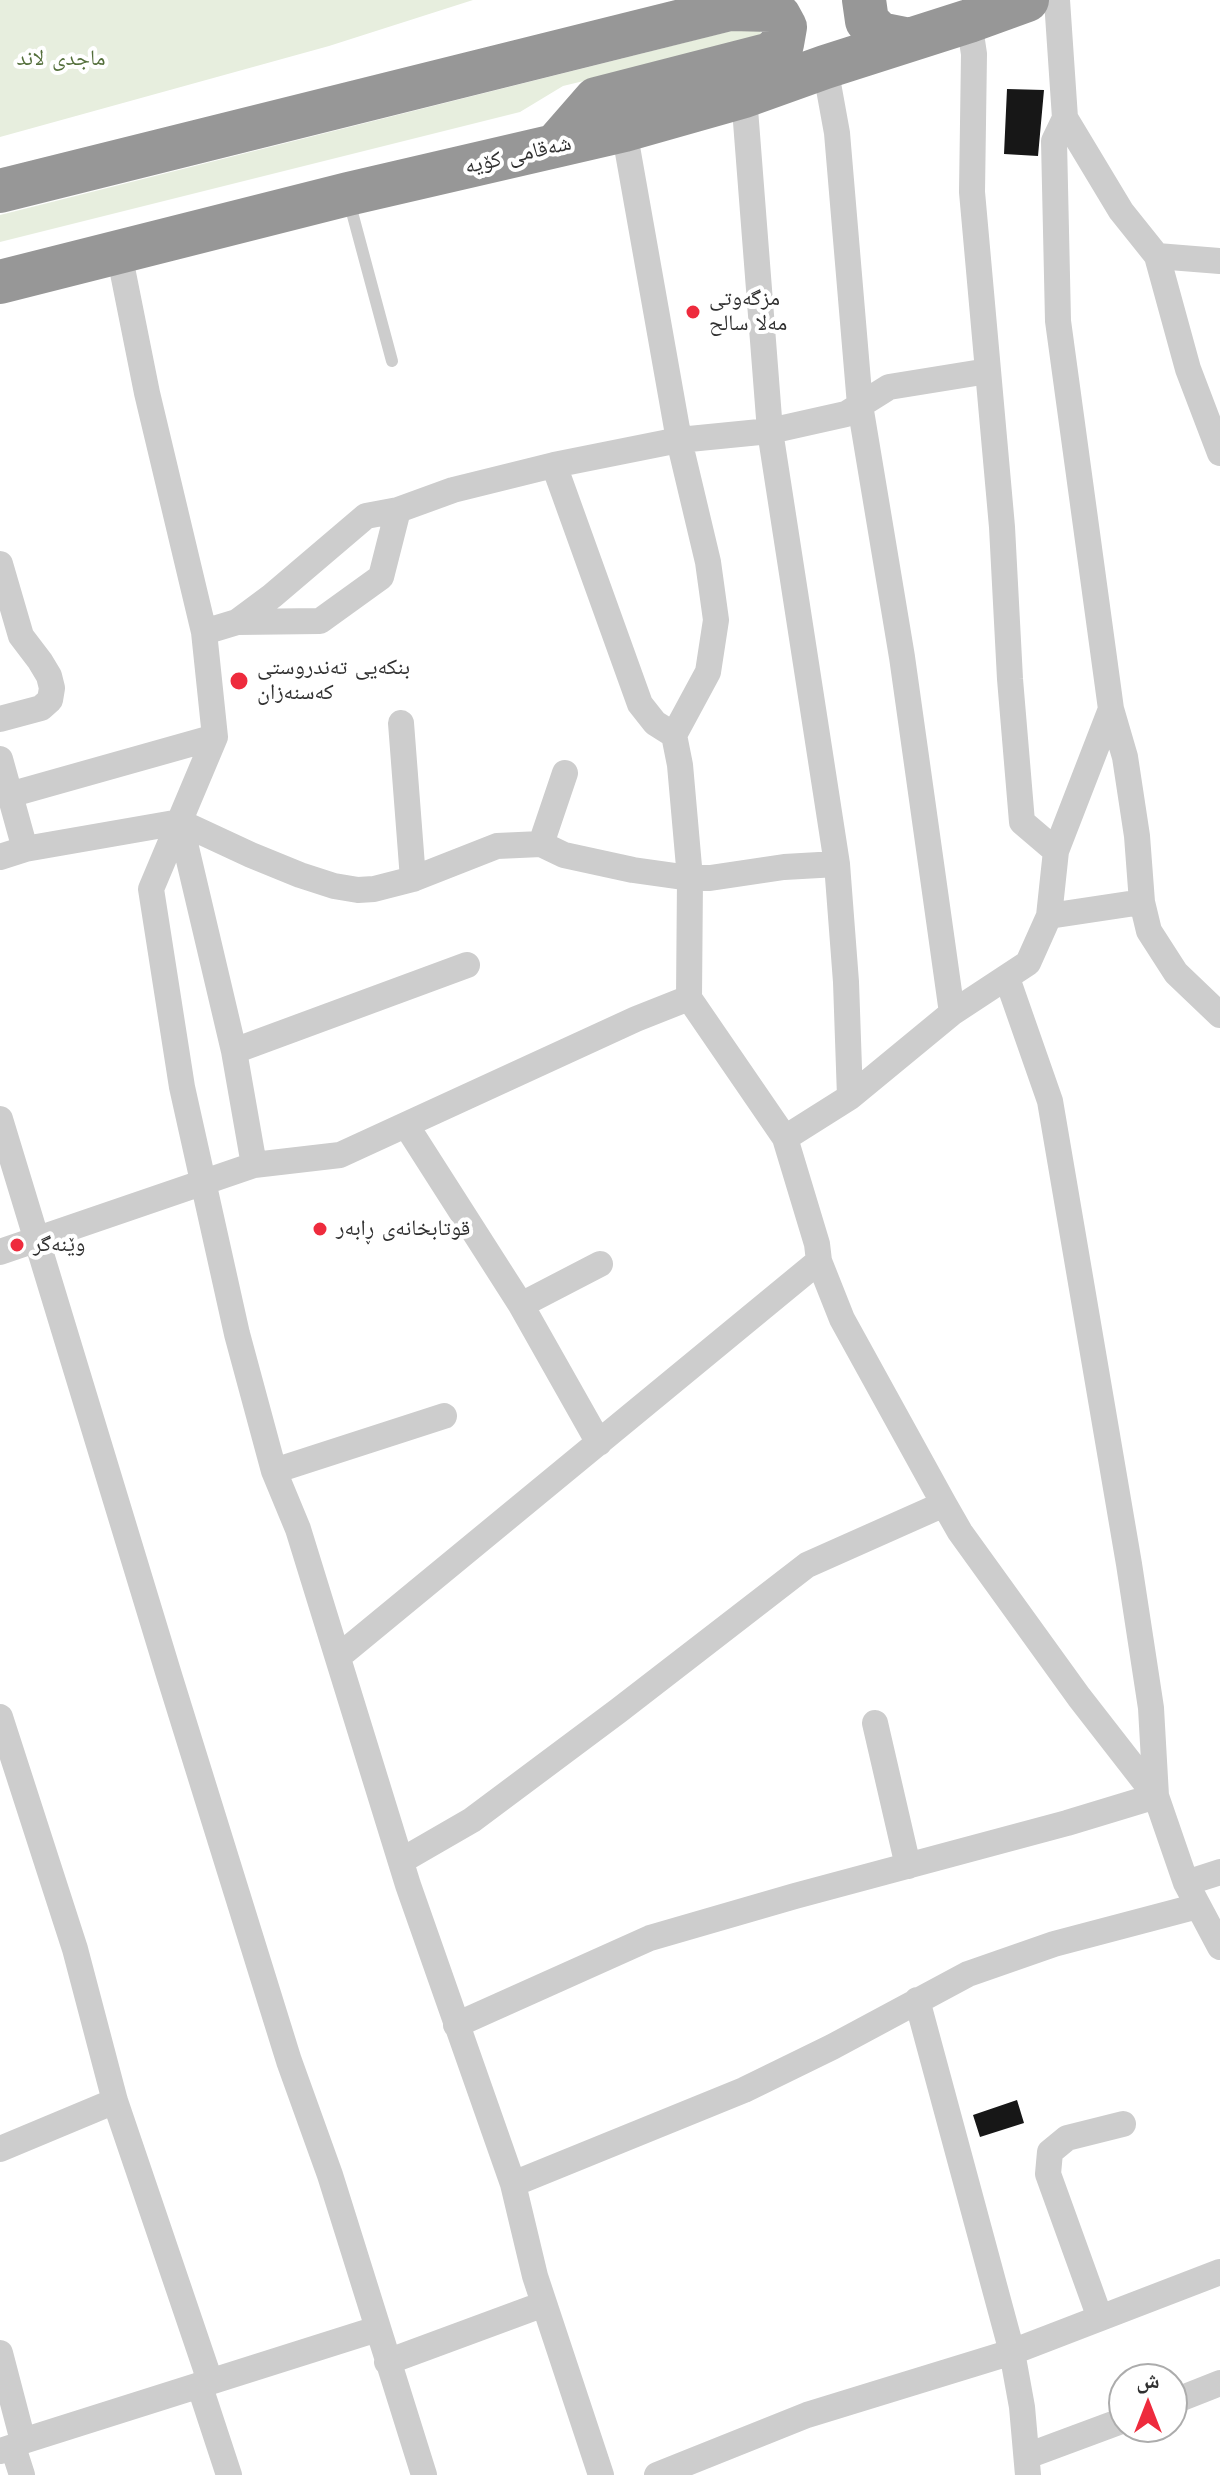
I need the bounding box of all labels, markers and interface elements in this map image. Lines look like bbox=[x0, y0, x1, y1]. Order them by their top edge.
park label: ماجدی لاند bbox=[17, 46, 105, 72]
street label: شەقامی کۆیە bbox=[462, 130, 574, 180]
place label: مزگەوتی مەلا سالح bbox=[709, 286, 787, 338]
marker: مزگەوتی مەلا سالح bbox=[684, 303, 702, 321]
place label: بنکەیی تەندروستی کەسنەزان bbox=[257, 655, 410, 706]
marker: بنکەیی تەندروستی کەسنەزان bbox=[228, 670, 250, 692]
place label: قوتابخانەی ڕابەر bbox=[336, 1216, 470, 1242]
marker: قوتابخانەی ڕابەر bbox=[311, 1220, 329, 1238]
place label: وێنەگر bbox=[33, 1232, 85, 1258]
marker: وێنەگر bbox=[8, 1236, 26, 1254]
north arrow bbox=[1108, 2363, 1188, 2443]
text: ش bbox=[1136, 2368, 1160, 2393]

